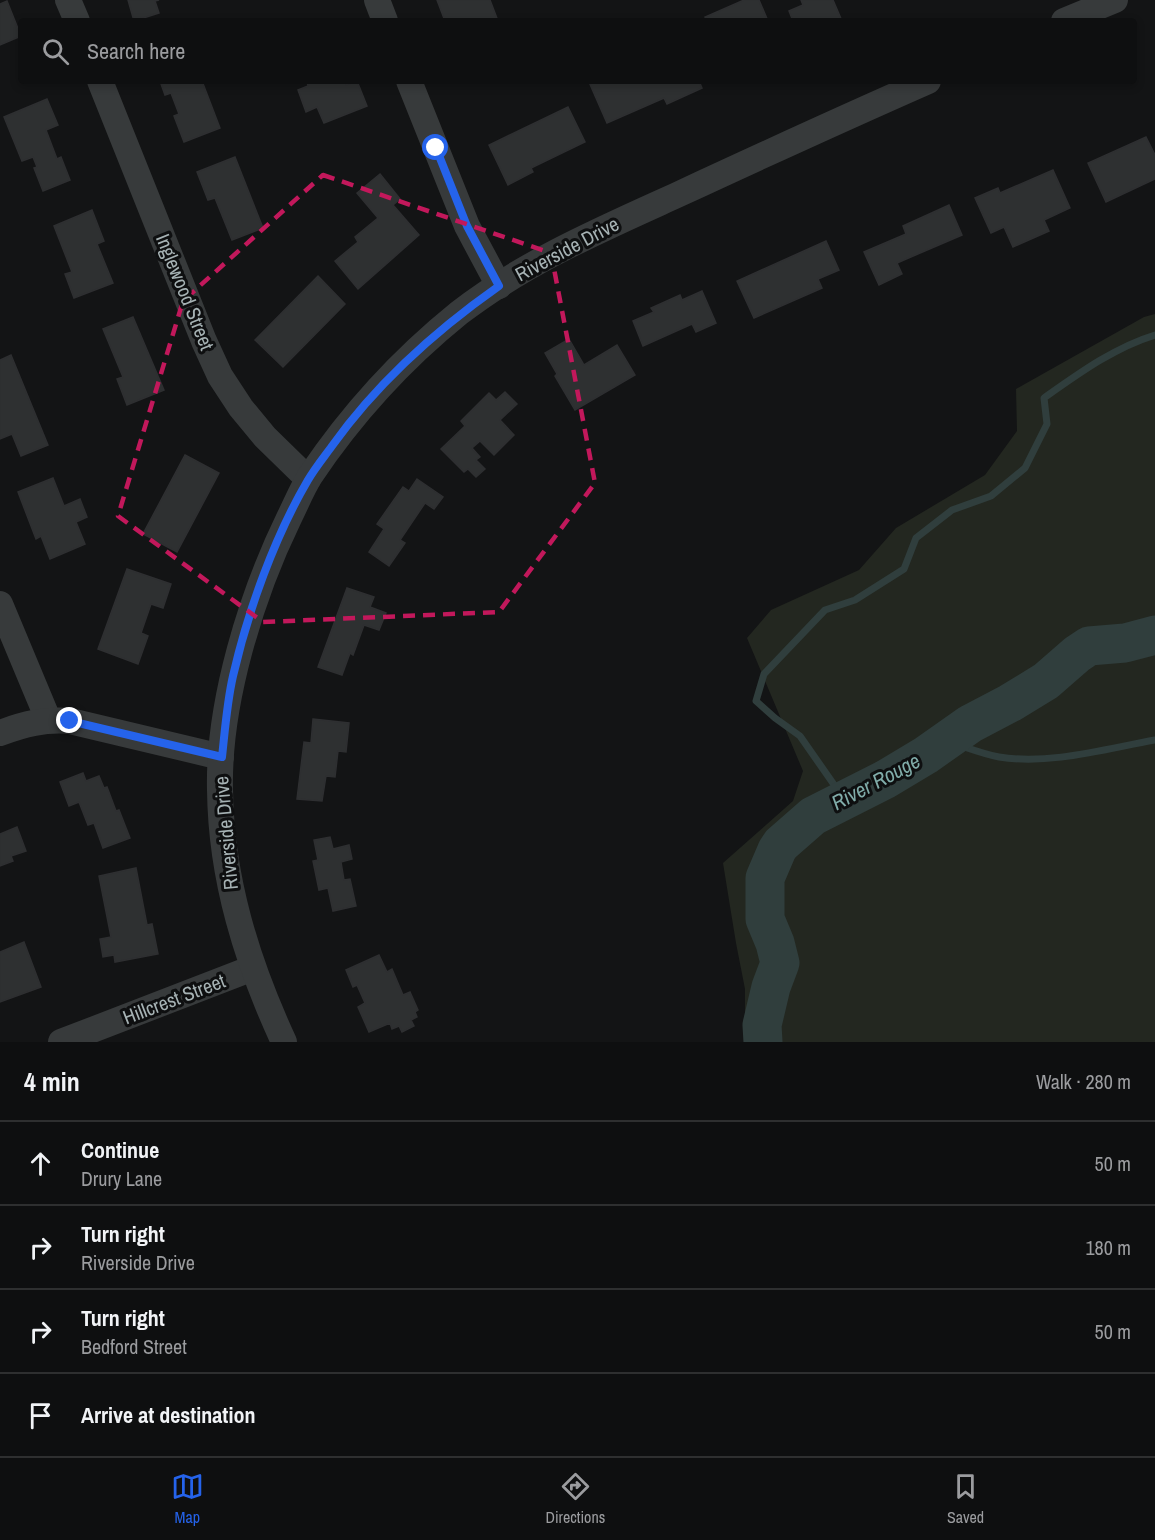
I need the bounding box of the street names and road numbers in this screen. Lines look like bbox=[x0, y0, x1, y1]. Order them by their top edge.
street label: Riverside Drive bbox=[510, 210, 623, 287]
street label: Inglewood Street bbox=[150, 230, 221, 354]
street label: Riverside Drive bbox=[207, 775, 244, 891]
street label: Hillcrest Street bbox=[119, 967, 229, 1030]

